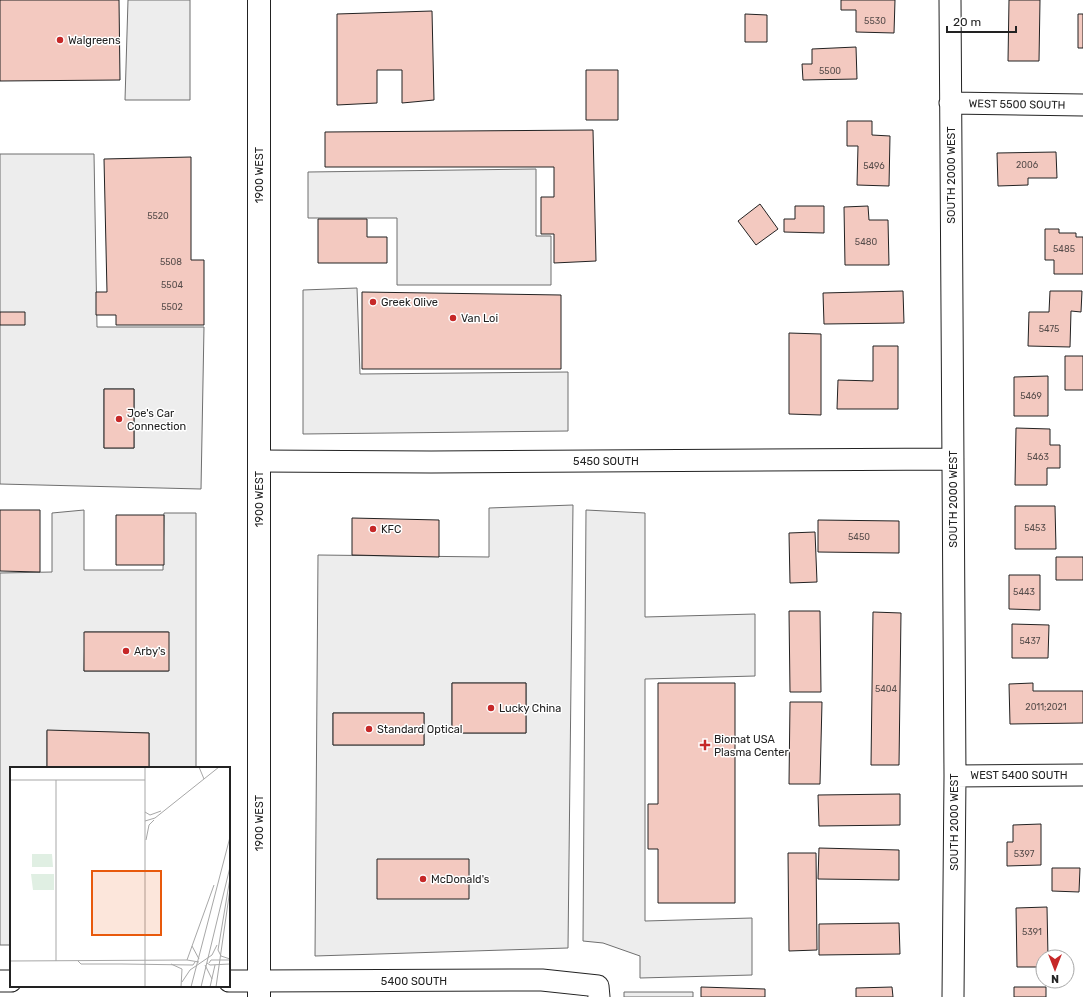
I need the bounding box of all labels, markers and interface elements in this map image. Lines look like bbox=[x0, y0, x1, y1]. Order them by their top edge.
scale bar bbox=[947, 8, 1016, 34]
text: 20 m bbox=[953, 15, 981, 29]
house number: 5530 bbox=[864, 16, 886, 26]
place label: Walgreens bbox=[68, 34, 121, 47]
marker: Walgreens bbox=[55, 35, 65, 45]
house number: 5500 bbox=[819, 66, 841, 76]
street label: WEST 5500 SOUTH bbox=[968, 97, 1066, 112]
street label: SOUTH 2000 WEST bbox=[945, 126, 958, 224]
street label: 1900 WEST bbox=[253, 146, 266, 203]
house number: 2006 bbox=[1016, 160, 1039, 170]
house number: 5496 bbox=[863, 161, 885, 171]
house number: 5520 bbox=[147, 211, 169, 221]
house number: 5480 bbox=[855, 237, 877, 247]
house number: 5485 bbox=[1053, 244, 1075, 254]
house number: 5508 bbox=[160, 257, 182, 267]
house number: 5504 bbox=[161, 280, 183, 290]
place label: Greek Olive bbox=[381, 296, 438, 309]
marker: Greek Olive bbox=[368, 297, 378, 307]
house number: 5502 bbox=[161, 302, 183, 312]
place label: Van Loi bbox=[461, 312, 498, 325]
marker: Van Loi bbox=[448, 313, 458, 323]
house number: 5475 bbox=[1039, 324, 1059, 334]
house number: 5469 bbox=[1020, 391, 1042, 401]
place label: Joe's Car Connection bbox=[127, 407, 186, 433]
marker: Joe's Car Connection bbox=[114, 414, 124, 424]
street label: SOUTH 2000 WEST bbox=[947, 450, 960, 548]
house number: 5463 bbox=[1027, 452, 1049, 462]
street label: 5450 SOUTH bbox=[573, 455, 639, 468]
street label: 1900 WEST bbox=[253, 470, 266, 527]
place label: KFC bbox=[381, 523, 401, 536]
house number: 5453 bbox=[1024, 523, 1046, 533]
marker: KFC bbox=[368, 524, 378, 534]
house number: 5450 bbox=[848, 532, 870, 542]
house number: 5443 bbox=[1013, 587, 1035, 597]
house number: 5437 bbox=[1020, 636, 1041, 646]
place label: Arby's bbox=[134, 645, 166, 658]
marker: Arby's bbox=[121, 646, 131, 656]
house number: 5404 bbox=[875, 684, 898, 694]
place label: Lucky China bbox=[499, 702, 561, 715]
house number: 2011;2021 bbox=[1025, 702, 1067, 712]
marker: Lucky China bbox=[486, 703, 496, 713]
place label: Standard Optical bbox=[377, 723, 463, 736]
marker: Standard Optical bbox=[364, 724, 374, 734]
place label: Biomat USA Plasma Center bbox=[714, 733, 789, 759]
marker: Biomat USA Plasma Center bbox=[699, 739, 711, 751]
inset map bbox=[10, 767, 230, 987]
street label: WEST 5400 SOUTH bbox=[970, 769, 1068, 782]
street label: SOUTH 2000 WEST bbox=[948, 773, 961, 871]
street label: 1900 WEST bbox=[253, 794, 266, 851]
house number: 5397 bbox=[1014, 849, 1035, 859]
place label: McDonald's bbox=[431, 873, 490, 886]
marker: McDonald's bbox=[418, 874, 428, 884]
house number: 5391 bbox=[1022, 927, 1042, 937]
north arrow bbox=[1035, 949, 1075, 989]
text: N bbox=[1051, 972, 1059, 985]
street label: 5400 SOUTH bbox=[381, 975, 447, 988]

